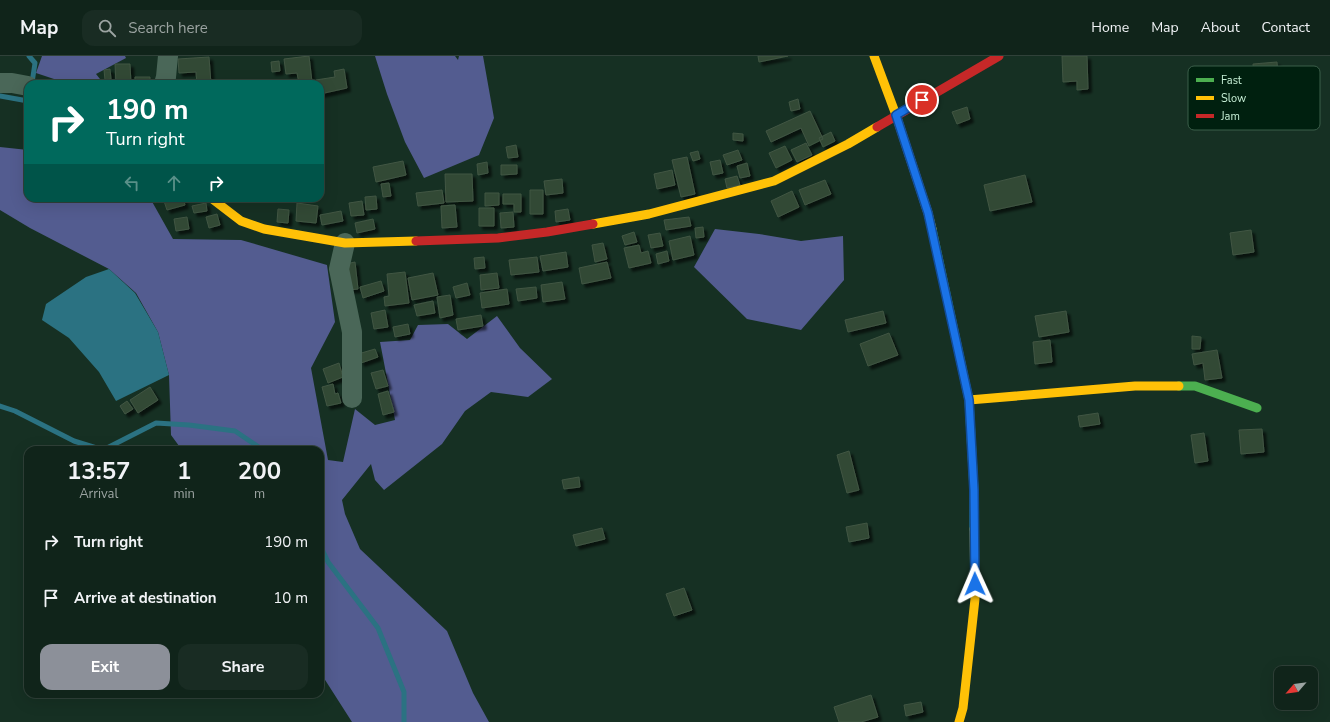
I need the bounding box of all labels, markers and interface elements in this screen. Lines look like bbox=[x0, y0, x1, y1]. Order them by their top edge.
search box bbox=[82, 10, 362, 46]
text: Map bbox=[20, 15, 58, 41]
icon: search bbox=[96, 17, 118, 39]
text: Search here bbox=[128, 18, 208, 38]
text: Home bbox=[1091, 18, 1129, 37]
text: Map bbox=[1151, 18, 1179, 37]
text: About bbox=[1201, 18, 1240, 37]
text: Contact bbox=[1262, 18, 1310, 37]
legend bbox=[1188, 66, 1320, 130]
text: Fast bbox=[1221, 73, 1242, 88]
pin bbox=[905, 83, 939, 117]
icon: arrive bbox=[911, 89, 933, 111]
text: 190 m bbox=[106, 91, 189, 129]
text: Slow bbox=[1221, 91, 1246, 106]
icon: right bbox=[40, 96, 92, 148]
text: Jam bbox=[1220, 109, 1240, 124]
text: Turn right bbox=[106, 127, 185, 151]
icon: left bbox=[121, 172, 143, 194]
icon: ahead bbox=[163, 172, 185, 194]
icon: right bbox=[205, 172, 227, 194]
text: 13:57 bbox=[67, 455, 130, 487]
text: 1 bbox=[177, 455, 191, 487]
text: 200 bbox=[238, 455, 281, 487]
text: Arrival bbox=[79, 485, 118, 503]
text: min bbox=[173, 485, 195, 503]
text: m bbox=[254, 485, 265, 503]
icon: right bbox=[40, 531, 62, 553]
text: Turn right bbox=[74, 532, 143, 552]
text: 190 m bbox=[264, 532, 308, 552]
position arrow bbox=[954, 563, 996, 605]
icon: arrive bbox=[40, 587, 62, 609]
text: Arrive at destination bbox=[74, 588, 217, 608]
text: 10 m bbox=[273, 588, 308, 608]
button: Exit bbox=[40, 644, 170, 690]
button: Share bbox=[178, 644, 308, 690]
north arrow bbox=[1274, 666, 1318, 710]
map controls bbox=[1274, 666, 1318, 710]

